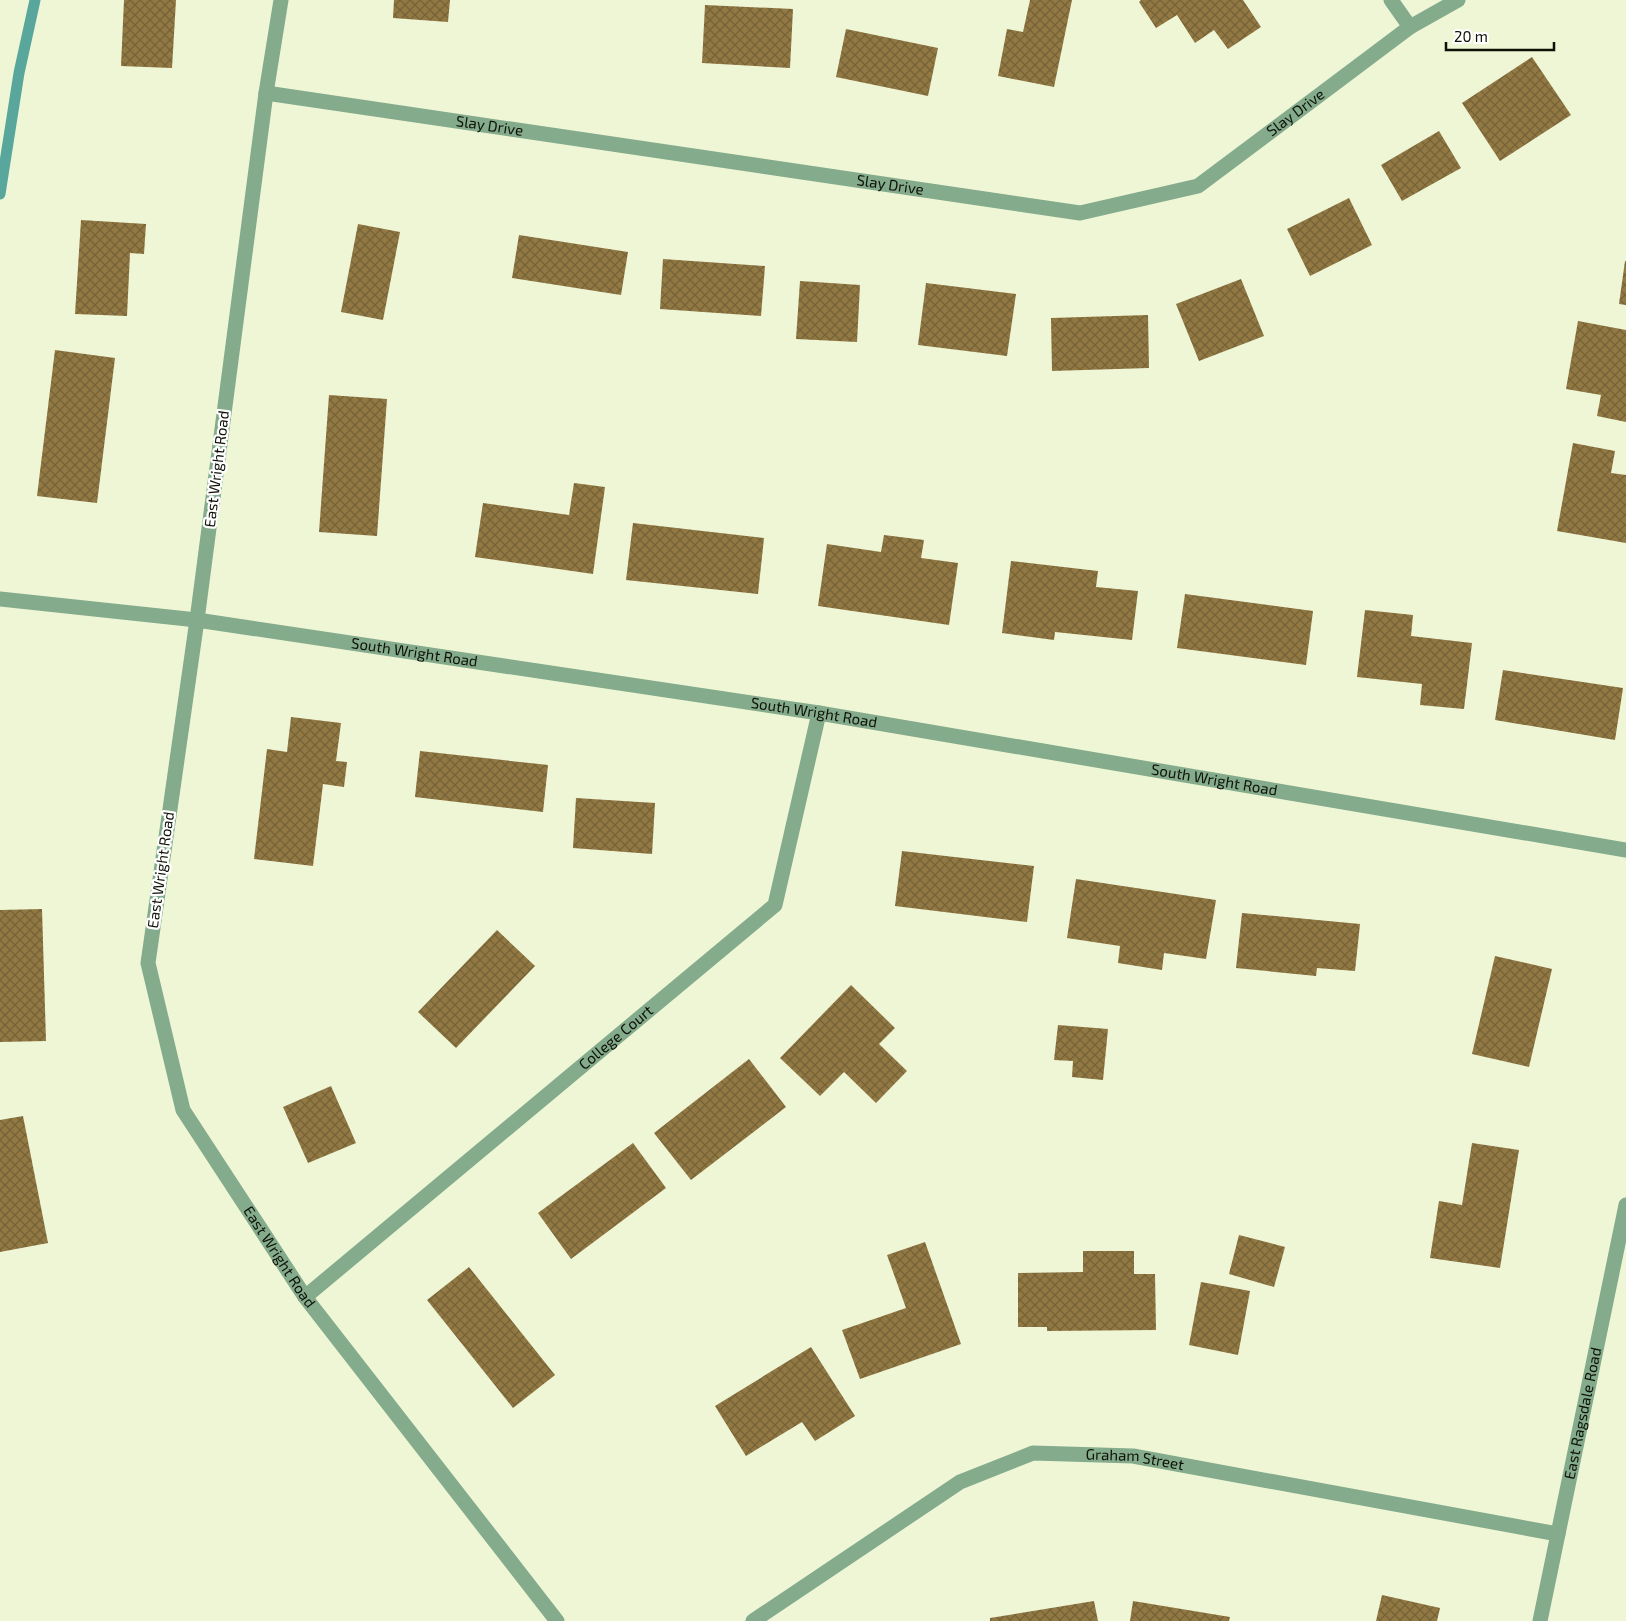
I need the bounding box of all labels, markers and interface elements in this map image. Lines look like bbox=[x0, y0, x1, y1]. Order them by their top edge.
scale bar bbox=[1446, 20, 1554, 52]
text: 20 m bbox=[1454, 27, 1488, 45]
street label: Slay Drive bbox=[1263, 84, 1328, 139]
street label: Slay Drive bbox=[455, 111, 525, 139]
street label: Slay Drive bbox=[856, 170, 925, 198]
street label: East Wright Road bbox=[200, 409, 232, 528]
street label: South Wright Road bbox=[350, 633, 479, 670]
street label: South Wright Road bbox=[750, 693, 879, 731]
street label: South Wright Road bbox=[1150, 760, 1279, 799]
street label: East Wright Road bbox=[143, 810, 177, 929]
street label: College Court bbox=[575, 1001, 656, 1073]
street label: East Wright Road bbox=[240, 1202, 320, 1311]
street label: East Ragsdale Road bbox=[1560, 1346, 1604, 1481]
street label: Graham Street bbox=[1085, 1445, 1186, 1473]

